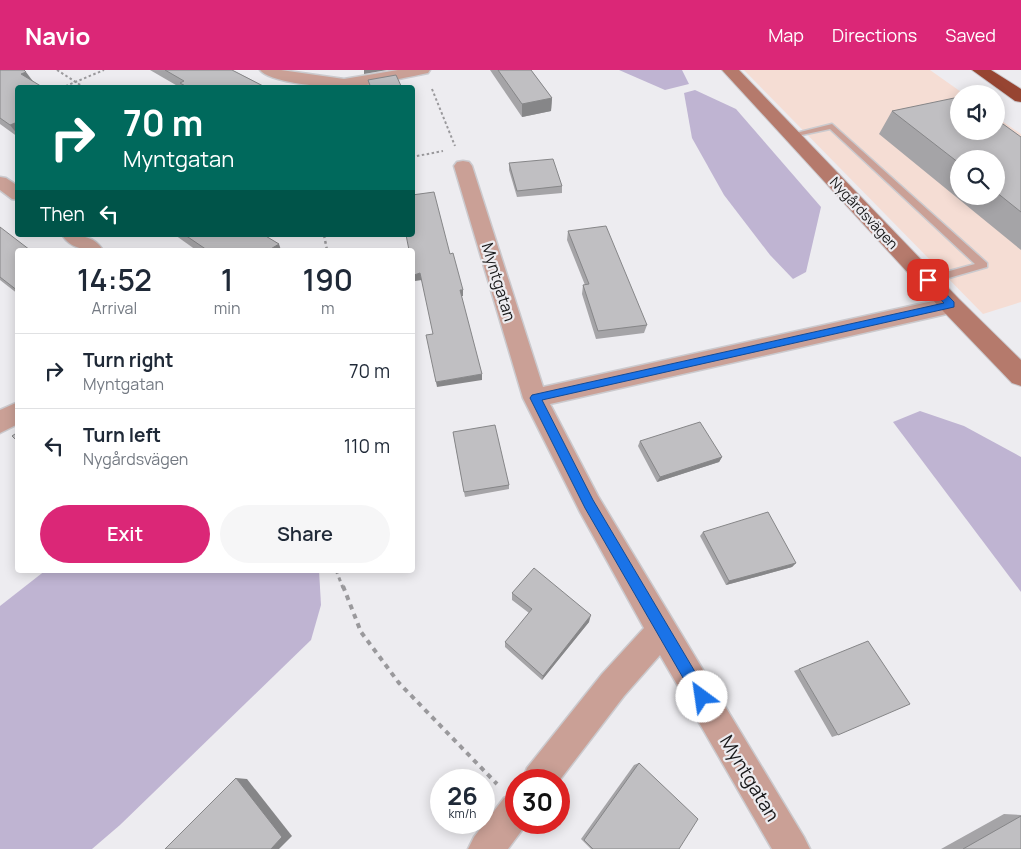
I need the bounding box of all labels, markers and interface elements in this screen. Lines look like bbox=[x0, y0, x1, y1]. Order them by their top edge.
text: Navio bbox=[25, 19, 90, 52]
text: Map bbox=[768, 23, 804, 47]
text: Directions bbox=[832, 23, 917, 47]
text: Saved bbox=[945, 23, 996, 47]
map controls bbox=[950, 85, 1005, 205]
button: sound bbox=[950, 85, 1005, 140]
text: 70 m bbox=[123, 99, 203, 147]
icon: right bbox=[40, 105, 105, 170]
text: Myntgatan bbox=[123, 144, 234, 174]
button: search bbox=[950, 150, 1005, 205]
street label: Nygårdsvägen bbox=[826, 172, 903, 253]
icon: left bbox=[95, 200, 123, 228]
text: Then bbox=[40, 201, 85, 227]
street label: Myntgatan bbox=[477, 240, 521, 324]
text: 14:52 bbox=[77, 259, 152, 300]
text: 1 bbox=[221, 259, 233, 300]
text: 190 bbox=[302, 259, 353, 300]
pin bbox=[907, 259, 949, 301]
icon: arrive bbox=[914, 266, 942, 294]
text: Arrival bbox=[92, 297, 137, 319]
text: min bbox=[214, 297, 241, 319]
text: m bbox=[321, 297, 335, 319]
text: Turn right bbox=[83, 347, 173, 373]
icon: right bbox=[40, 357, 68, 385]
text: 70 m bbox=[349, 358, 390, 384]
text: Myntgatan bbox=[83, 373, 164, 395]
text: Turn left bbox=[83, 422, 161, 448]
icon: left bbox=[40, 432, 68, 460]
text: 110 m bbox=[344, 433, 390, 459]
text: Nygårdsvägen bbox=[83, 448, 188, 470]
button: Exit bbox=[40, 505, 210, 563]
button: Share bbox=[220, 505, 390, 563]
position arrow bbox=[675, 670, 727, 722]
street label: Myntgatan bbox=[714, 730, 786, 826]
speed limit sign: 30 bbox=[505, 769, 570, 834]
text: 26 bbox=[447, 778, 478, 813]
text: km/h bbox=[449, 805, 476, 822]

